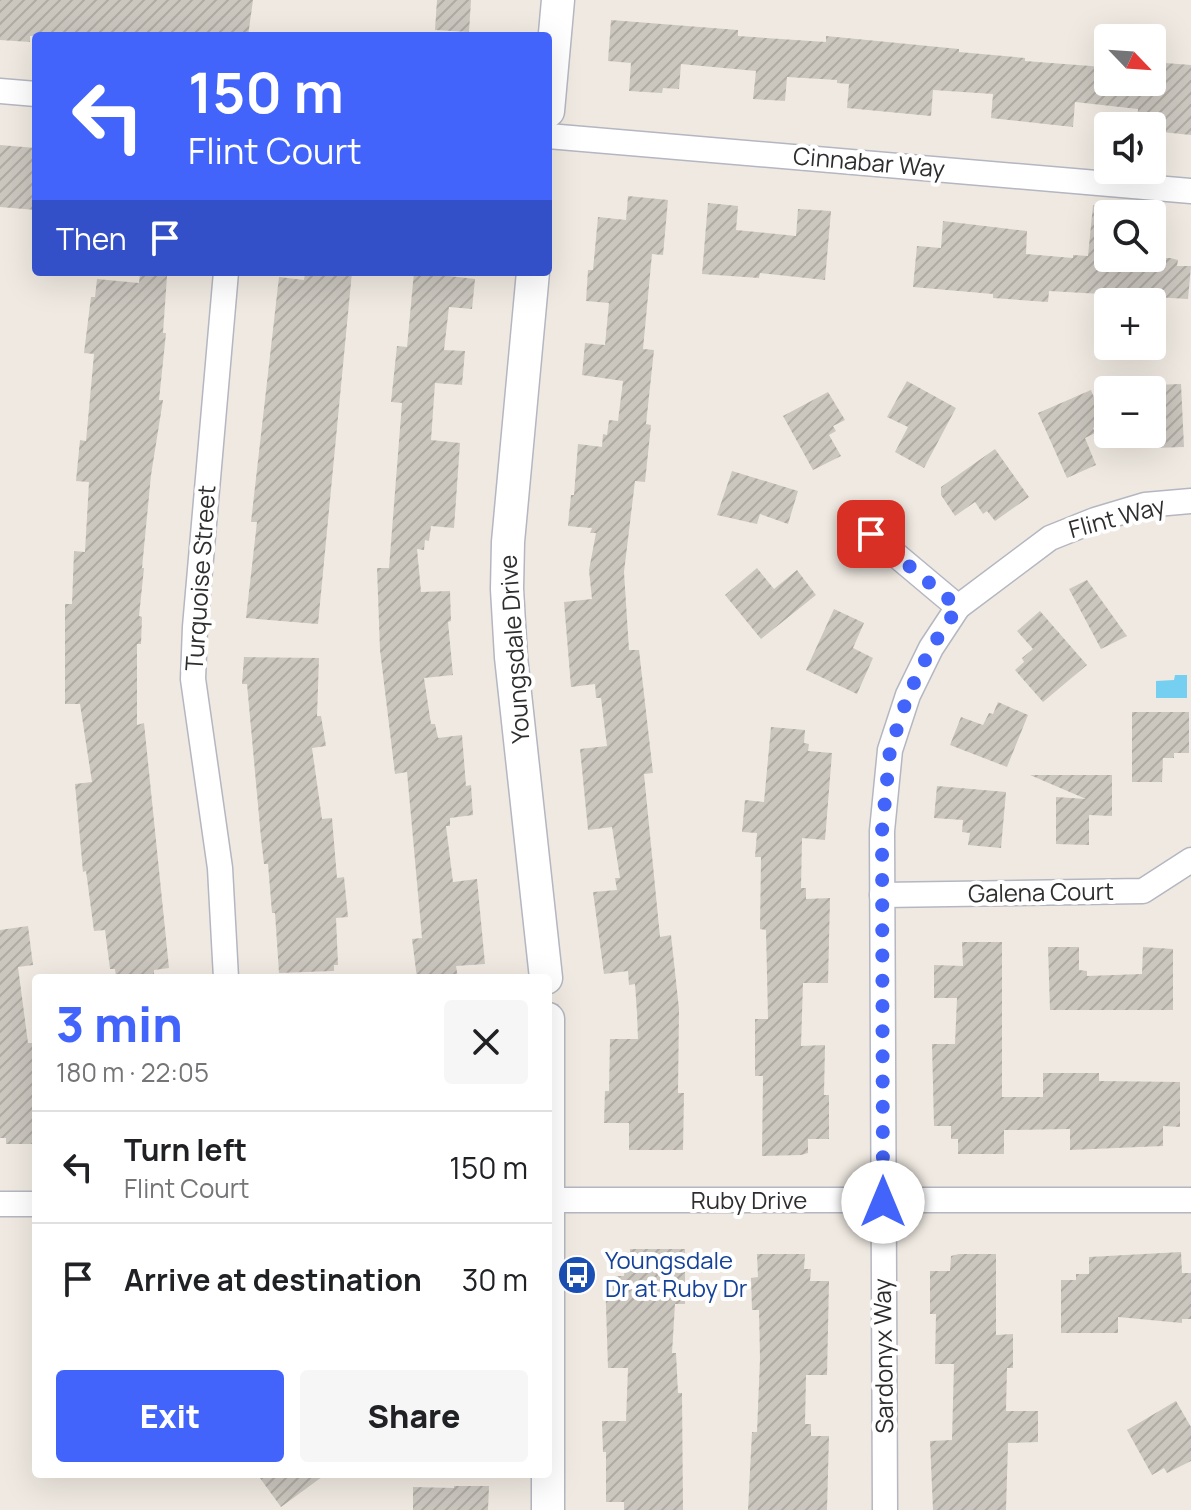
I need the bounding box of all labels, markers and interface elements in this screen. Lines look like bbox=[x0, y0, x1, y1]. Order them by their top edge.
north arrow bbox=[1094, 24, 1166, 96]
map controls bbox=[1094, 24, 1166, 448]
text: 150 m bbox=[188, 53, 344, 130]
icon: left bbox=[56, 64, 160, 168]
button: sound bbox=[1094, 112, 1166, 184]
text: Flint Court bbox=[188, 126, 362, 175]
street label: Cinnabar Way bbox=[792, 138, 947, 185]
button: search bbox=[1094, 200, 1166, 272]
icon: arrive bbox=[143, 216, 187, 260]
text: Then bbox=[56, 218, 127, 259]
button: + bbox=[1094, 288, 1166, 360]
button: − bbox=[1094, 376, 1166, 448]
street label: Turquoise Street bbox=[177, 484, 222, 672]
street label: Flint Way bbox=[1065, 488, 1169, 545]
pin bbox=[837, 500, 905, 568]
icon: arrive bbox=[849, 512, 893, 556]
street label: Youngsdale Drive bbox=[490, 554, 537, 745]
street label: Galena Court bbox=[968, 874, 1114, 909]
text: 3 min bbox=[56, 991, 183, 1056]
button: close bbox=[444, 1000, 528, 1084]
text: 180 m · 22:05 bbox=[56, 1054, 209, 1090]
text: Turn left bbox=[124, 1129, 247, 1170]
icon: left bbox=[56, 1145, 100, 1189]
text: 150 m bbox=[449, 1147, 528, 1188]
position arrow bbox=[841, 1160, 925, 1244]
text: Flint Court bbox=[124, 1170, 250, 1206]
street label: Ruby Drive bbox=[691, 1183, 807, 1216]
place label: Youngsdale Dr at Ruby Dr bbox=[605, 1243, 748, 1304]
bus stop icon: Youngsdale Dr at Ruby Dr bbox=[556, 1254, 598, 1296]
icon: arrive bbox=[56, 1257, 100, 1301]
text: Arrive at destination bbox=[124, 1259, 422, 1300]
text: 30 m bbox=[462, 1259, 528, 1300]
street label: Sardonyx Way bbox=[865, 1278, 900, 1434]
button: Exit bbox=[56, 1370, 284, 1462]
button: Share bbox=[300, 1370, 528, 1462]

